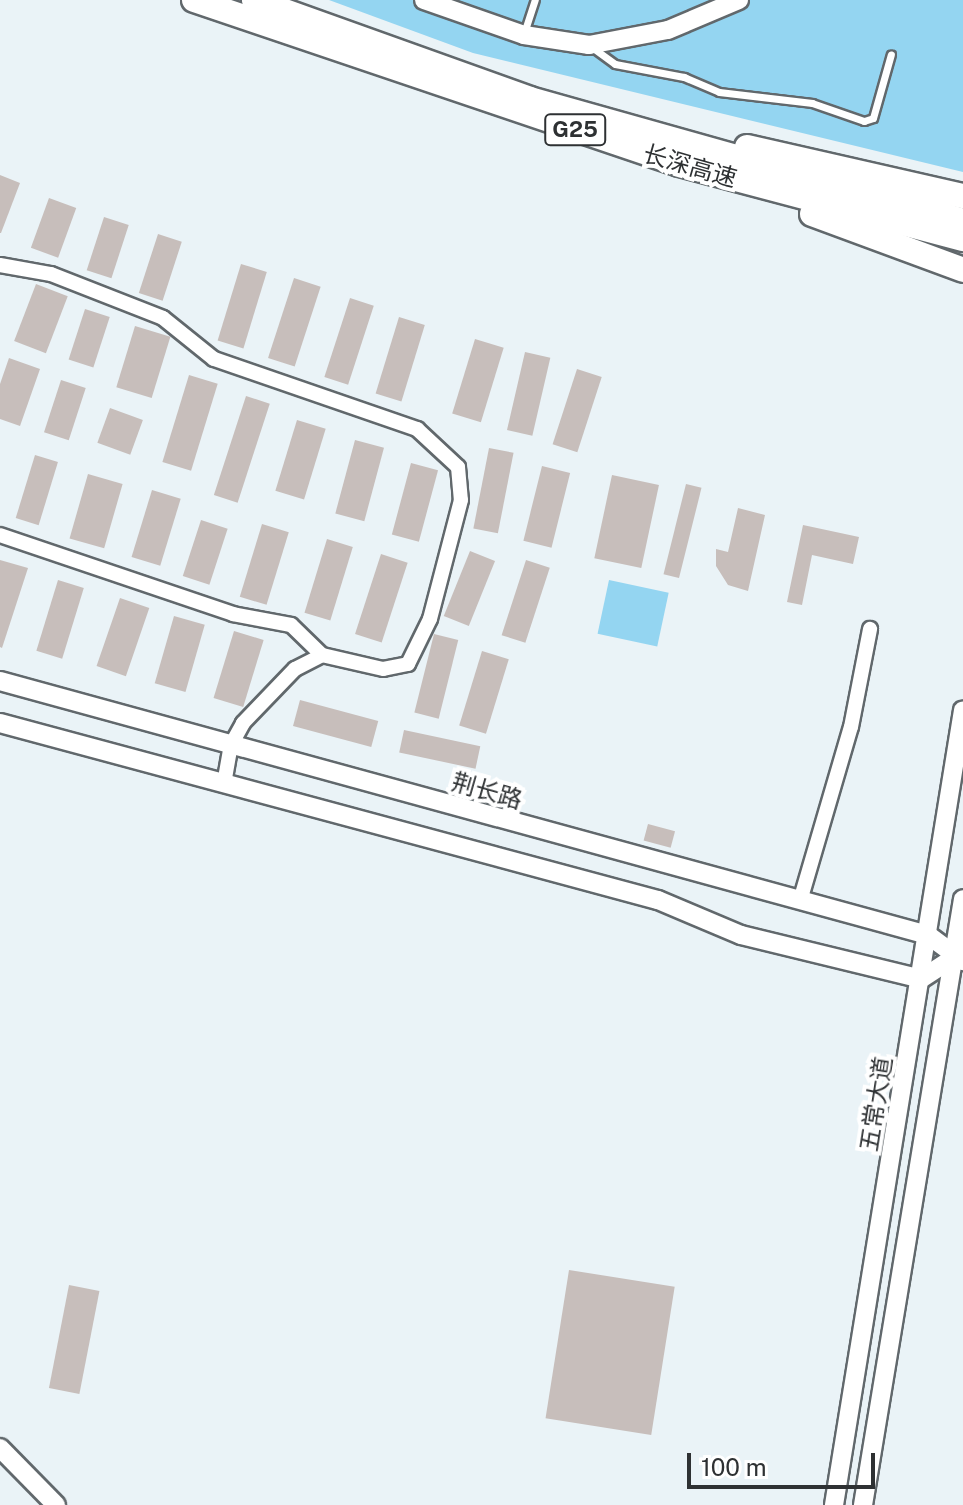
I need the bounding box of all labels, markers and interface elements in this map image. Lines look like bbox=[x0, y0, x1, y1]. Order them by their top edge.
road number: G25 bbox=[543, 112, 607, 148]
street label: 长深高速 bbox=[640, 139, 740, 193]
street label: 荆长路 bbox=[448, 767, 526, 815]
street label: 五常大道 bbox=[854, 1054, 898, 1154]
scale bar bbox=[691, 1437, 879, 1487]
text: 100 m bbox=[701, 1453, 767, 1481]

